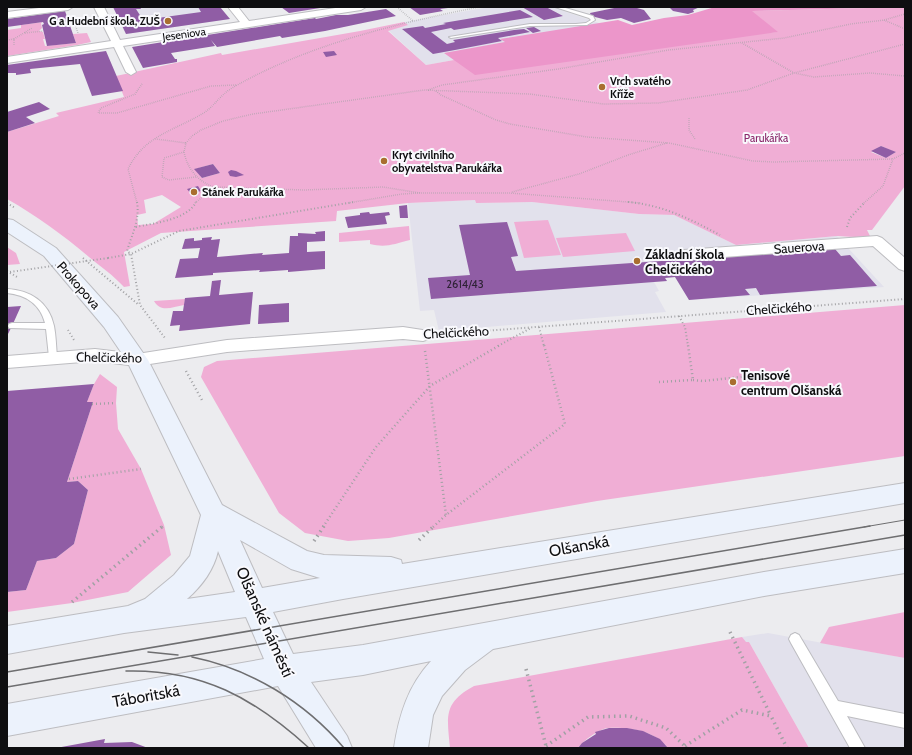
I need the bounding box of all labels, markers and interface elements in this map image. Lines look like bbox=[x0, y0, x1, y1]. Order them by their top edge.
place label: G a Hudební škola, ZUŠ bbox=[49, 14, 161, 28]
marker: G a Hudební škola, ZUŠ bbox=[163, 16, 173, 26]
street label: Jeseniova bbox=[160, 24, 207, 44]
place label: Vrch svatého Kříže bbox=[610, 74, 671, 101]
marker: Vrch svatého Kříže bbox=[597, 82, 607, 92]
park label: Parukářka bbox=[744, 131, 789, 145]
place label: Kryt civilního obyvatelstva Parukářka bbox=[392, 148, 503, 175]
marker: Kryt civilního obyvatelstva Parukářka bbox=[379, 156, 389, 166]
place label: Stánek Parukářka bbox=[202, 185, 284, 199]
marker: Stánek Parukářka bbox=[189, 187, 199, 197]
street label: Sauerova bbox=[773, 237, 826, 257]
place label: Základní škola Chelčického bbox=[645, 246, 725, 277]
marker: Základní škola Chelčického bbox=[632, 256, 642, 266]
street label: Prokopova bbox=[54, 258, 105, 313]
house number: 2614/43 bbox=[446, 277, 484, 291]
street label: Chelčického bbox=[746, 298, 812, 318]
street label: Chelčického bbox=[423, 322, 489, 342]
street label: Chelčického bbox=[76, 348, 142, 366]
place label: Tenisové centrum Olšanská bbox=[741, 367, 842, 398]
marker: Tenisové centrum Olšanská bbox=[728, 377, 738, 387]
street label: Olšanská bbox=[547, 531, 611, 561]
street label: Olšanské náměstí bbox=[232, 564, 298, 681]
street label: Táboritská bbox=[111, 681, 182, 711]

